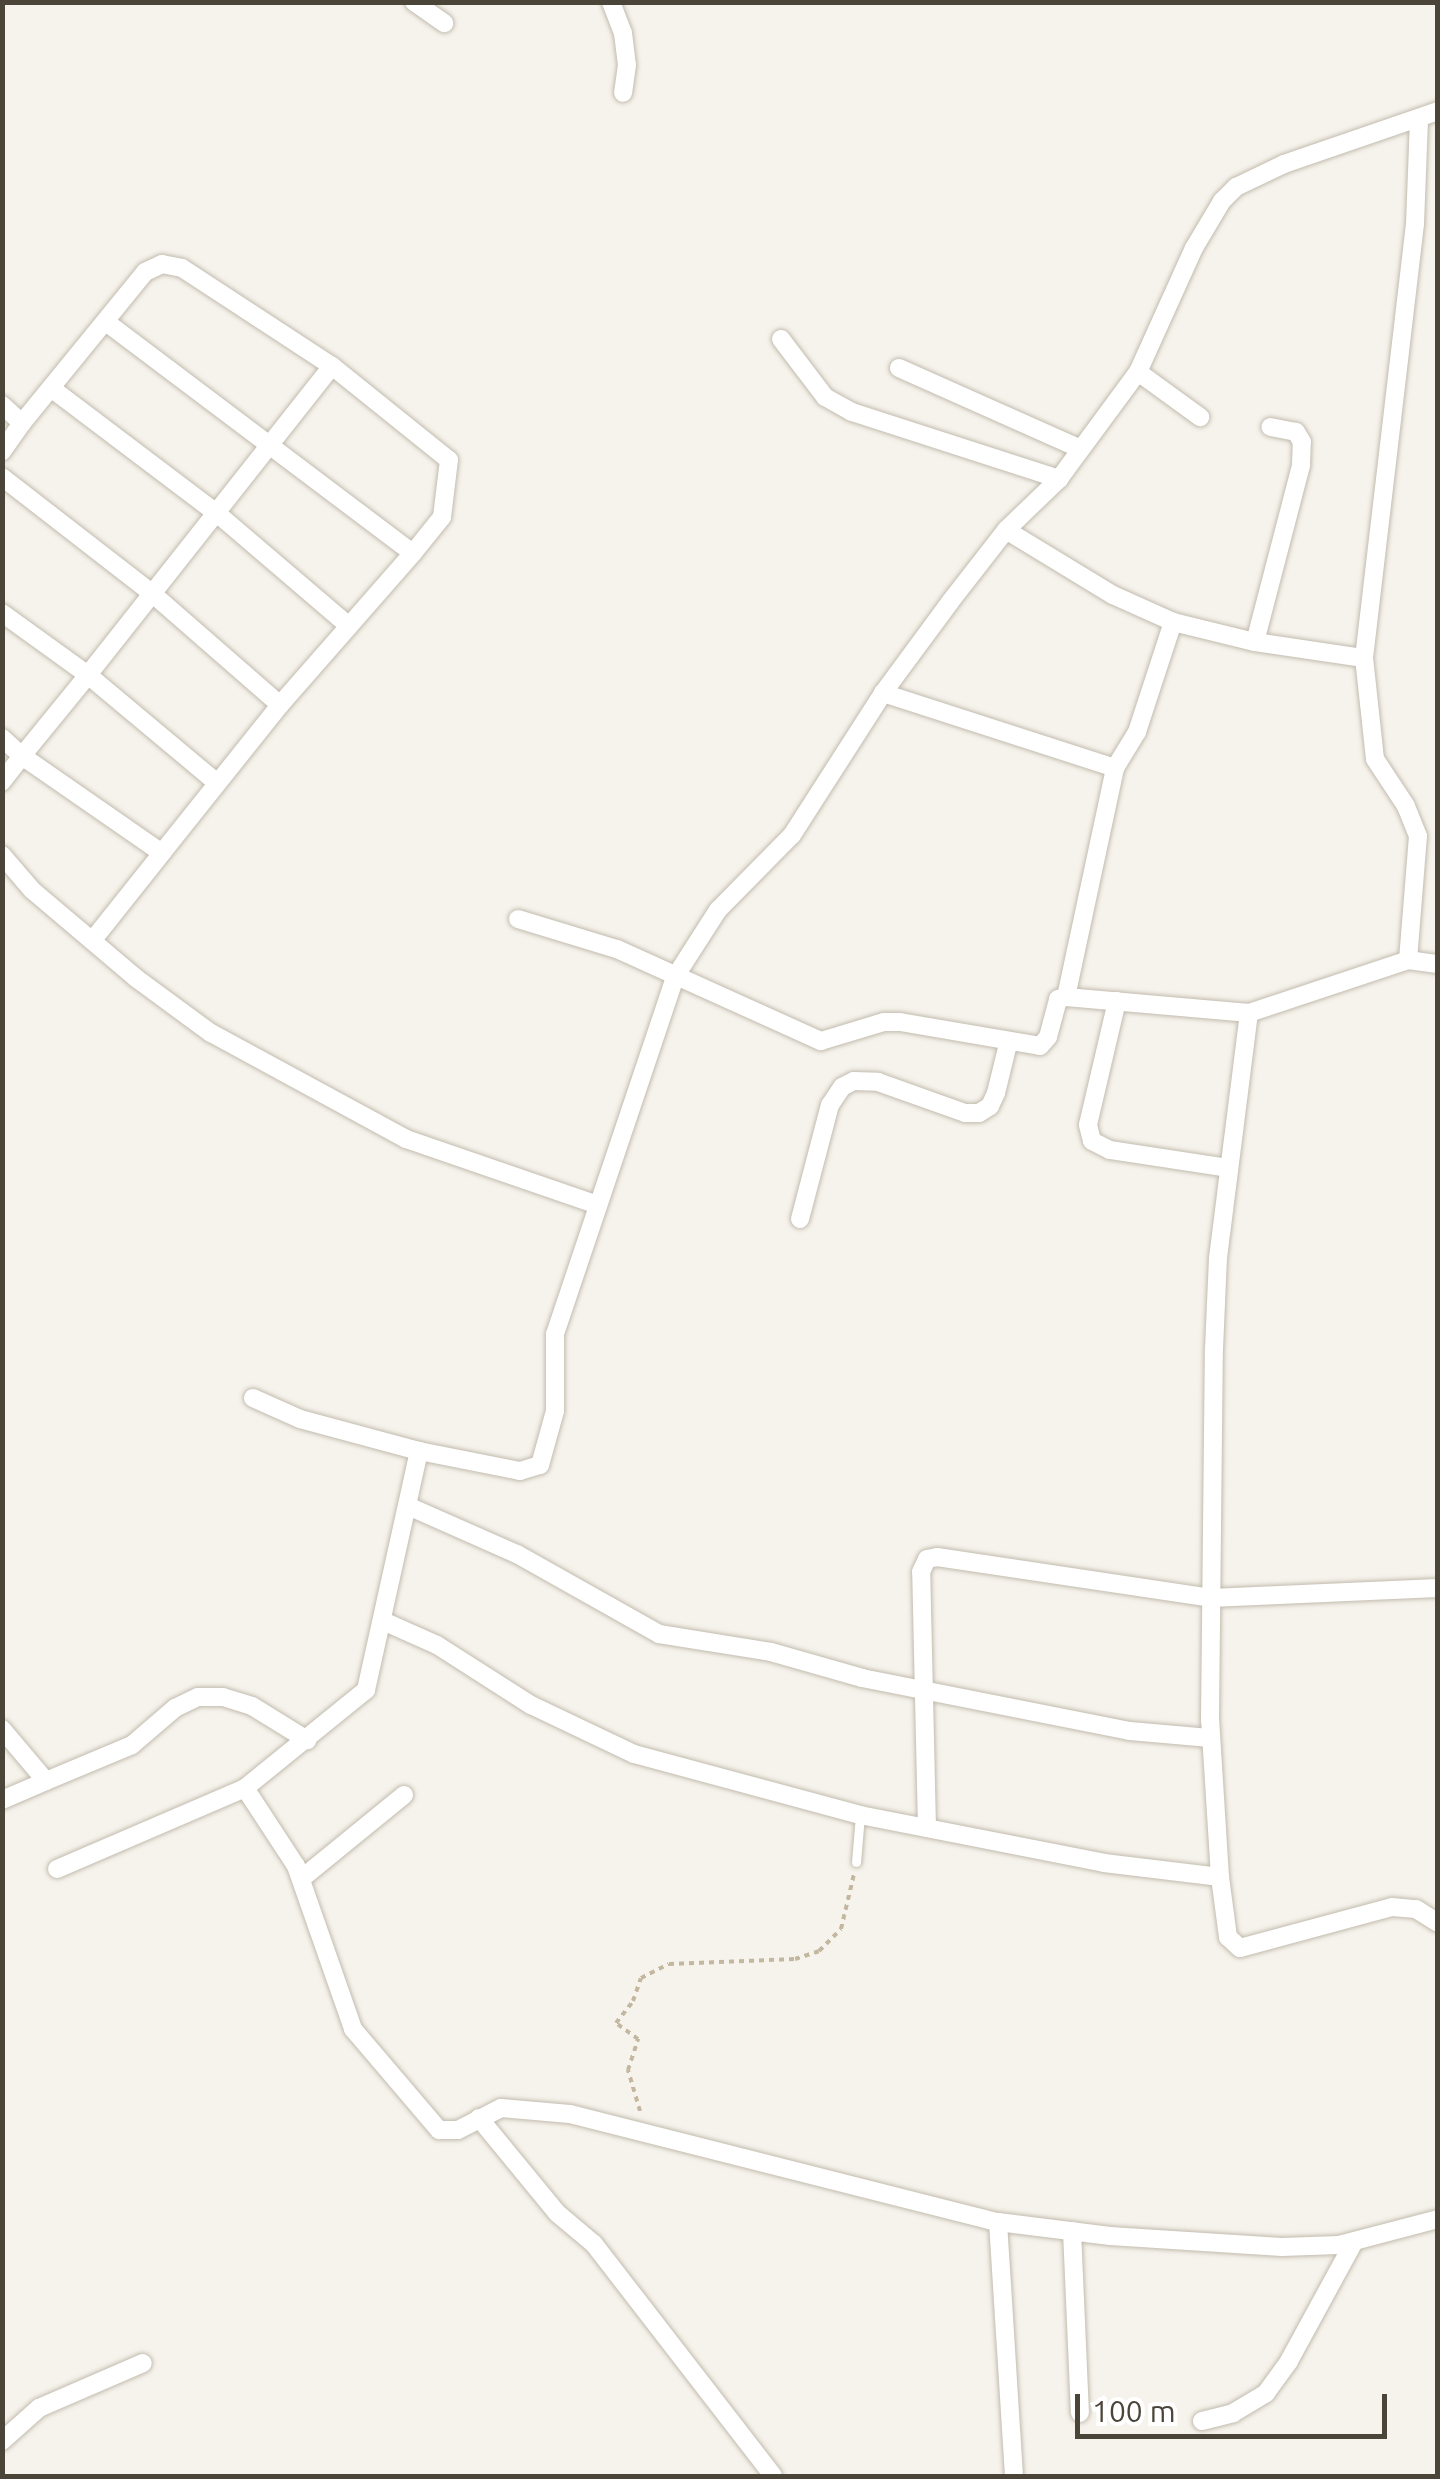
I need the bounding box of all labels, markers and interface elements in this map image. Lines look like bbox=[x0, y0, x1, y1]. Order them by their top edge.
scale bar bbox=[1080, 2374, 1392, 2436]
text: 100 m bbox=[1092, 2394, 1176, 2428]

